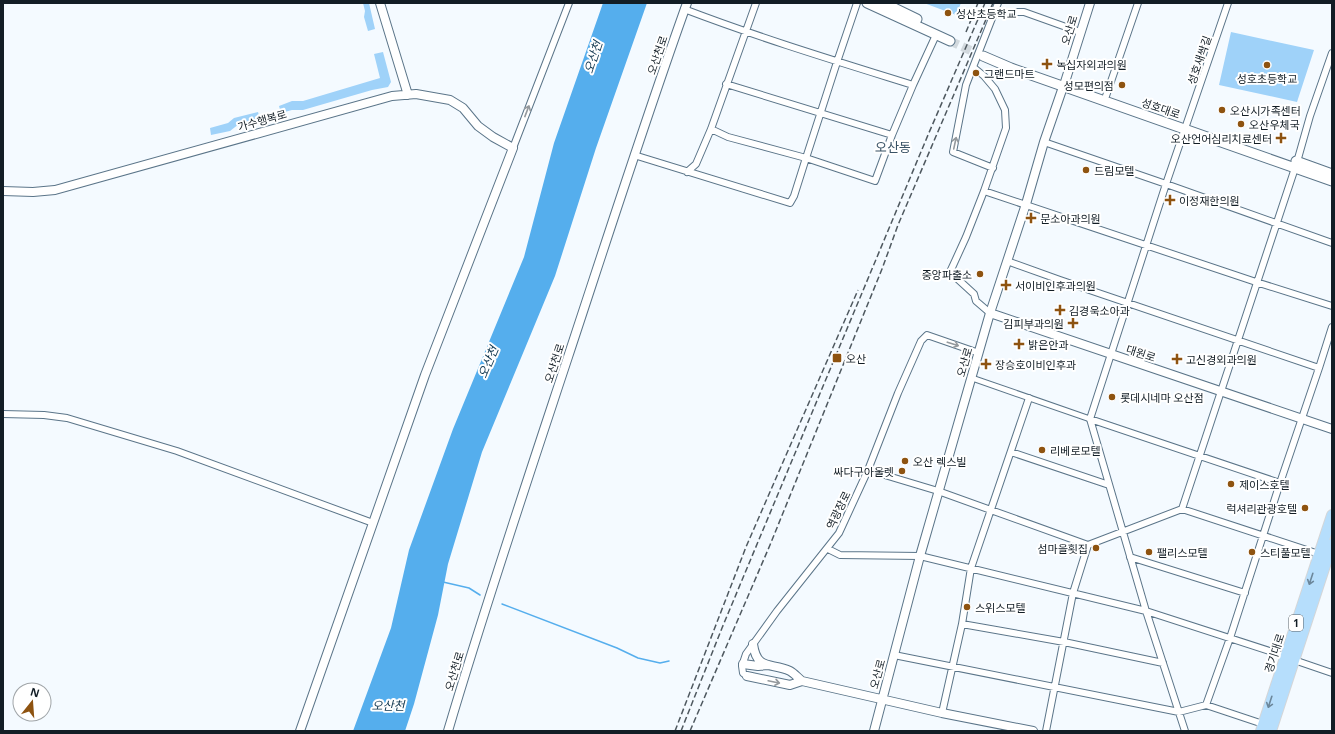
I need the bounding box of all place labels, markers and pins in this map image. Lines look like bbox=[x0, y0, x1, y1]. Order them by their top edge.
place label: 성산초등학교 bbox=[956, 6, 1017, 21]
marker: 성산초등학교 bbox=[943, 8, 953, 18]
place label: 녹십자외과의원 bbox=[1056, 57, 1127, 72]
marker: 녹십자외과의원 bbox=[1041, 58, 1053, 70]
marker: 성호초등학교 bbox=[1262, 60, 1272, 70]
place label: 그랜드마트 bbox=[984, 66, 1035, 81]
marker: 그랜드마트 bbox=[971, 68, 981, 78]
place label: 성호초등학교 bbox=[1237, 71, 1297, 86]
place label: 성모편의점 bbox=[1063, 78, 1114, 93]
marker: 성모편의점 bbox=[1117, 80, 1127, 90]
place label: 오산시가족센터 bbox=[1230, 103, 1301, 118]
marker: 오산시가족센터 bbox=[1217, 105, 1227, 115]
place label: 오산우체국 bbox=[1249, 117, 1300, 132]
marker: 오산우체국 bbox=[1236, 119, 1246, 129]
place label: 오산언어심리치료센터 bbox=[1171, 131, 1272, 146]
marker: 오산언어심리치료센터 bbox=[1275, 132, 1287, 144]
place label: 드림모텔 bbox=[1094, 163, 1134, 178]
marker: 드림모텔 bbox=[1081, 165, 1091, 175]
place label: 이정재한의원 bbox=[1179, 193, 1240, 208]
marker: 이정재한의원 bbox=[1164, 194, 1176, 206]
place label: 문소아과의원 bbox=[1040, 211, 1101, 226]
marker: 문소아과의원 bbox=[1025, 212, 1037, 224]
place label: 중앙파출소 bbox=[921, 267, 972, 282]
marker: 중앙파출소 bbox=[975, 269, 985, 279]
place label: 서이비인후과의원 bbox=[1015, 278, 1096, 293]
marker: 서이비인후과의원 bbox=[1000, 279, 1012, 291]
place label: 김경욱소아과 bbox=[1069, 303, 1130, 318]
marker: 김경욱소아과 bbox=[1054, 304, 1066, 316]
place label: 김피부과의원 bbox=[1003, 316, 1064, 331]
marker: 김피부과의원 bbox=[1067, 317, 1079, 329]
place label: 밝은안과 bbox=[1028, 337, 1068, 352]
marker: 밝은안과 bbox=[1013, 338, 1025, 350]
place label: 오산 bbox=[846, 351, 866, 366]
marker: 오산 bbox=[831, 352, 843, 364]
place label: 고신경외과의원 bbox=[1186, 352, 1257, 367]
marker: 고신경외과의원 bbox=[1171, 353, 1183, 365]
place label: 장승호이비인후과 bbox=[995, 357, 1076, 372]
marker: 장승호이비인후과 bbox=[980, 358, 992, 370]
place label: 롯데시네마 오산점 bbox=[1120, 390, 1204, 405]
marker: 롯데시네마 오산점 bbox=[1107, 392, 1117, 402]
place label: 리베로모텔 bbox=[1050, 443, 1101, 458]
marker: 리베로모텔 bbox=[1037, 445, 1047, 455]
place label: 오산 렉스빌 bbox=[913, 454, 966, 469]
marker: 오산 렉스빌 bbox=[900, 456, 910, 466]
place label: 싸다구아울렛 bbox=[833, 464, 894, 479]
marker: 싸다구아울렛 bbox=[897, 466, 907, 476]
place label: 제이스호텔 bbox=[1239, 477, 1290, 492]
marker: 제이스호텔 bbox=[1226, 479, 1236, 489]
place label: 럭셔리관광호텔 bbox=[1226, 501, 1297, 516]
marker: 럭셔리관광호텔 bbox=[1300, 503, 1310, 513]
place label: 섬마을횟집 bbox=[1037, 541, 1088, 556]
marker: 섬마을횟집 bbox=[1091, 543, 1101, 553]
place label: 팰리스모텔 bbox=[1157, 545, 1208, 560]
place label: 스티풀모텔 bbox=[1260, 545, 1311, 560]
marker: 팰리스모텔 bbox=[1144, 547, 1154, 557]
marker: 스티풀모텔 bbox=[1247, 547, 1257, 557]
place label: 스위스모텔 bbox=[975, 600, 1026, 615]
marker: 스위스모텔 bbox=[962, 602, 972, 612]

